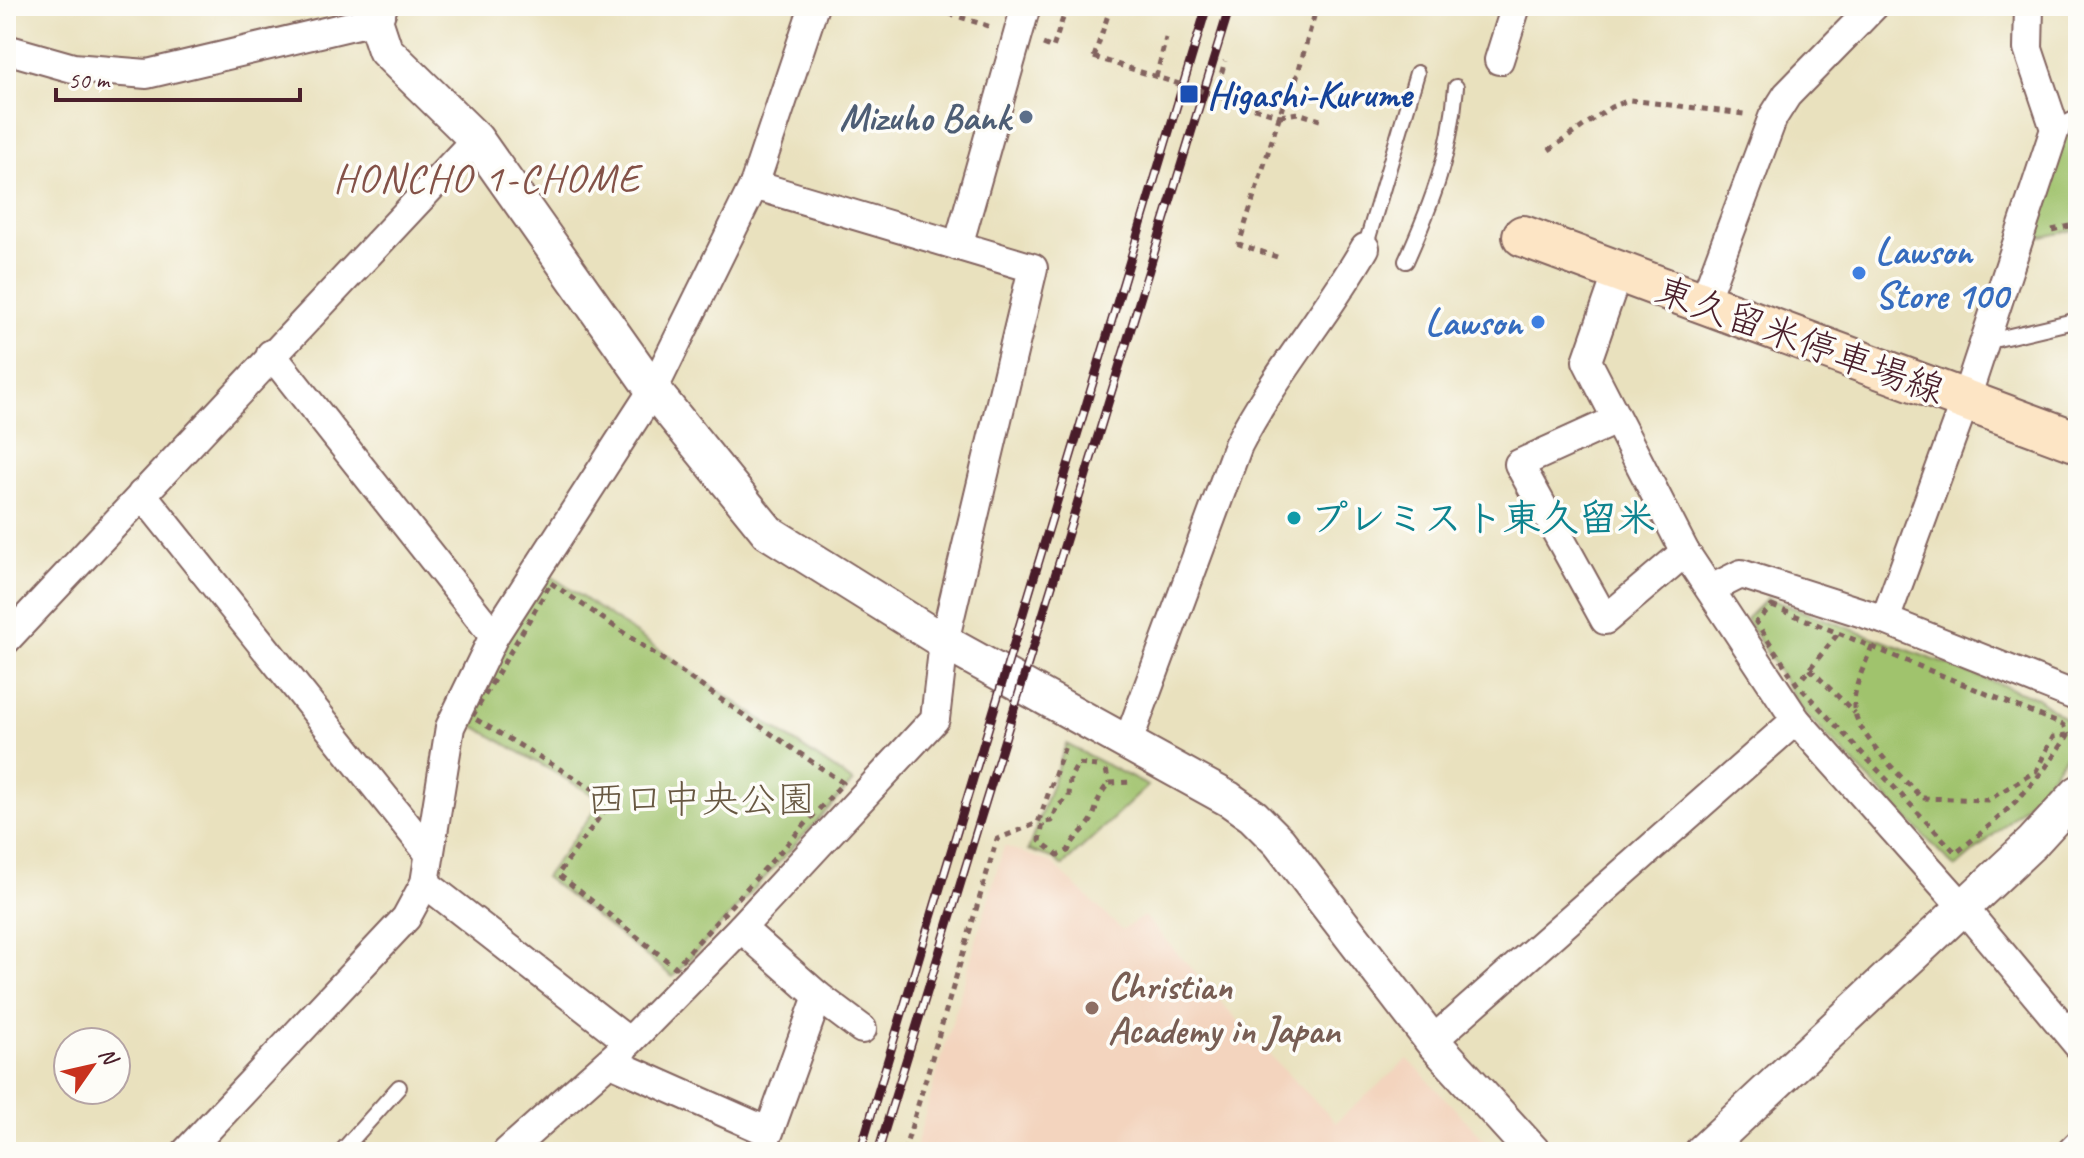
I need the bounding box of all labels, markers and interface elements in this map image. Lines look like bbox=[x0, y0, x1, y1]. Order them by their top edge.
scale bar bbox=[56, 52, 300, 102]
text: 50 m bbox=[68, 65, 111, 95]
place label: Higashi-Kurume bbox=[1207, 71, 1415, 118]
marker: Higashi-Kurume bbox=[1178, 83, 1200, 105]
place label: Mizuho Bank bbox=[839, 94, 1014, 141]
marker: Mizuho Bank bbox=[1017, 108, 1035, 126]
district label: HONCHO 1-CHOME bbox=[333, 153, 644, 203]
place label: Lawson Store 100 bbox=[1875, 228, 2012, 319]
marker: Lawson Store 100 bbox=[1850, 264, 1868, 282]
street label: 東久留米停車場線 bbox=[1649, 266, 1951, 414]
place label: Lawson bbox=[1425, 299, 1525, 346]
marker: Lawson bbox=[1529, 313, 1547, 331]
place label: プレミスト東久留米 bbox=[1310, 495, 1655, 542]
marker: プレミスト東久留米 bbox=[1285, 509, 1303, 527]
park label: 西口中央公園 bbox=[587, 776, 815, 823]
place label: Christian Academy in Japan bbox=[1108, 963, 1342, 1054]
marker: Christian Academy in Japan bbox=[1083, 999, 1101, 1017]
north arrow bbox=[52, 1026, 132, 1106]
text: N bbox=[92, 1042, 125, 1072]

